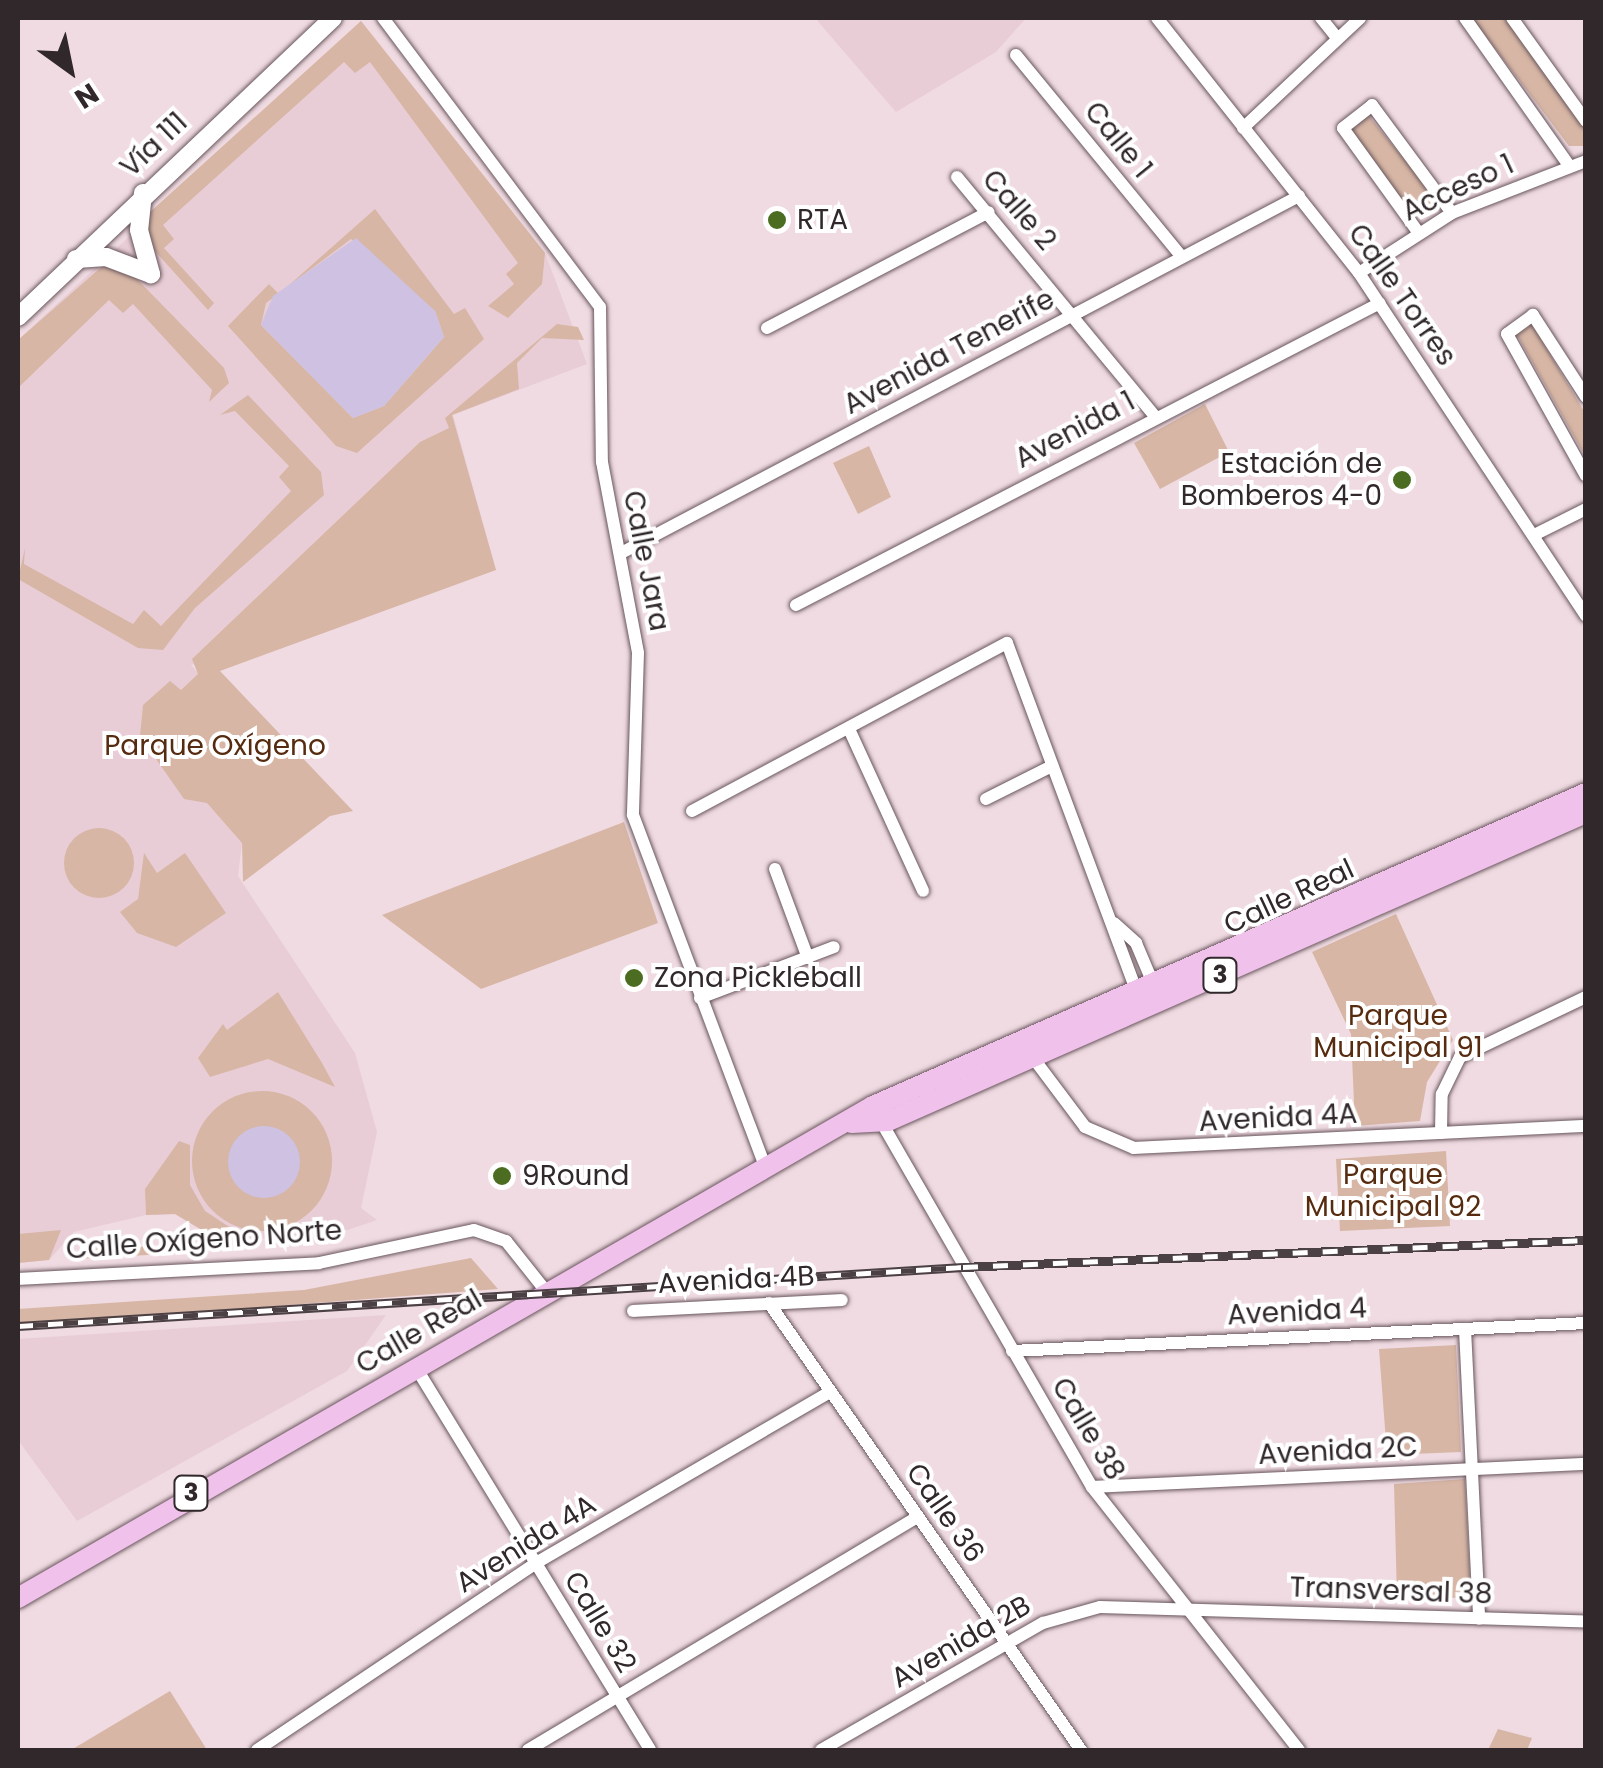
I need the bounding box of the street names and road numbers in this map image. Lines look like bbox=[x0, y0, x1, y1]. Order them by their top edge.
street label: Calle 1 bbox=[1077, 95, 1159, 185]
street label: Vía 111 bbox=[114, 106, 194, 184]
street label: Acceso 1 bbox=[1397, 148, 1519, 228]
street label: Calle 2 bbox=[975, 163, 1063, 257]
street label: Calle Torres bbox=[1341, 218, 1463, 372]
street label: Avenida Tenerife bbox=[838, 282, 1060, 422]
street label: Avenida 1 bbox=[1009, 384, 1141, 476]
street label: Calle Jara bbox=[616, 488, 676, 634]
street label: Calle Real bbox=[1219, 852, 1359, 942]
road number: 3 bbox=[1200, 955, 1240, 995]
street label: Avenida 4A bbox=[1198, 1097, 1358, 1139]
street label: Calle Oxígeno Norte bbox=[65, 1214, 343, 1266]
street label: Avenida 4B bbox=[657, 1259, 815, 1301]
street label: Calle Real bbox=[350, 1283, 488, 1381]
street label: Avenida 4 bbox=[1226, 1292, 1368, 1332]
street label: Calle 38 bbox=[1044, 1372, 1132, 1486]
street label: Avenida 2C bbox=[1257, 1430, 1419, 1472]
street label: Calle 36 bbox=[899, 1457, 991, 1569]
road number: 3 bbox=[171, 1473, 211, 1513]
street label: Avenida 4A bbox=[450, 1488, 602, 1600]
street label: Calle 32 bbox=[557, 1565, 643, 1679]
street label: Transversal 38 bbox=[1289, 1571, 1493, 1611]
street label: Avenida 2B bbox=[885, 1589, 1037, 1695]

